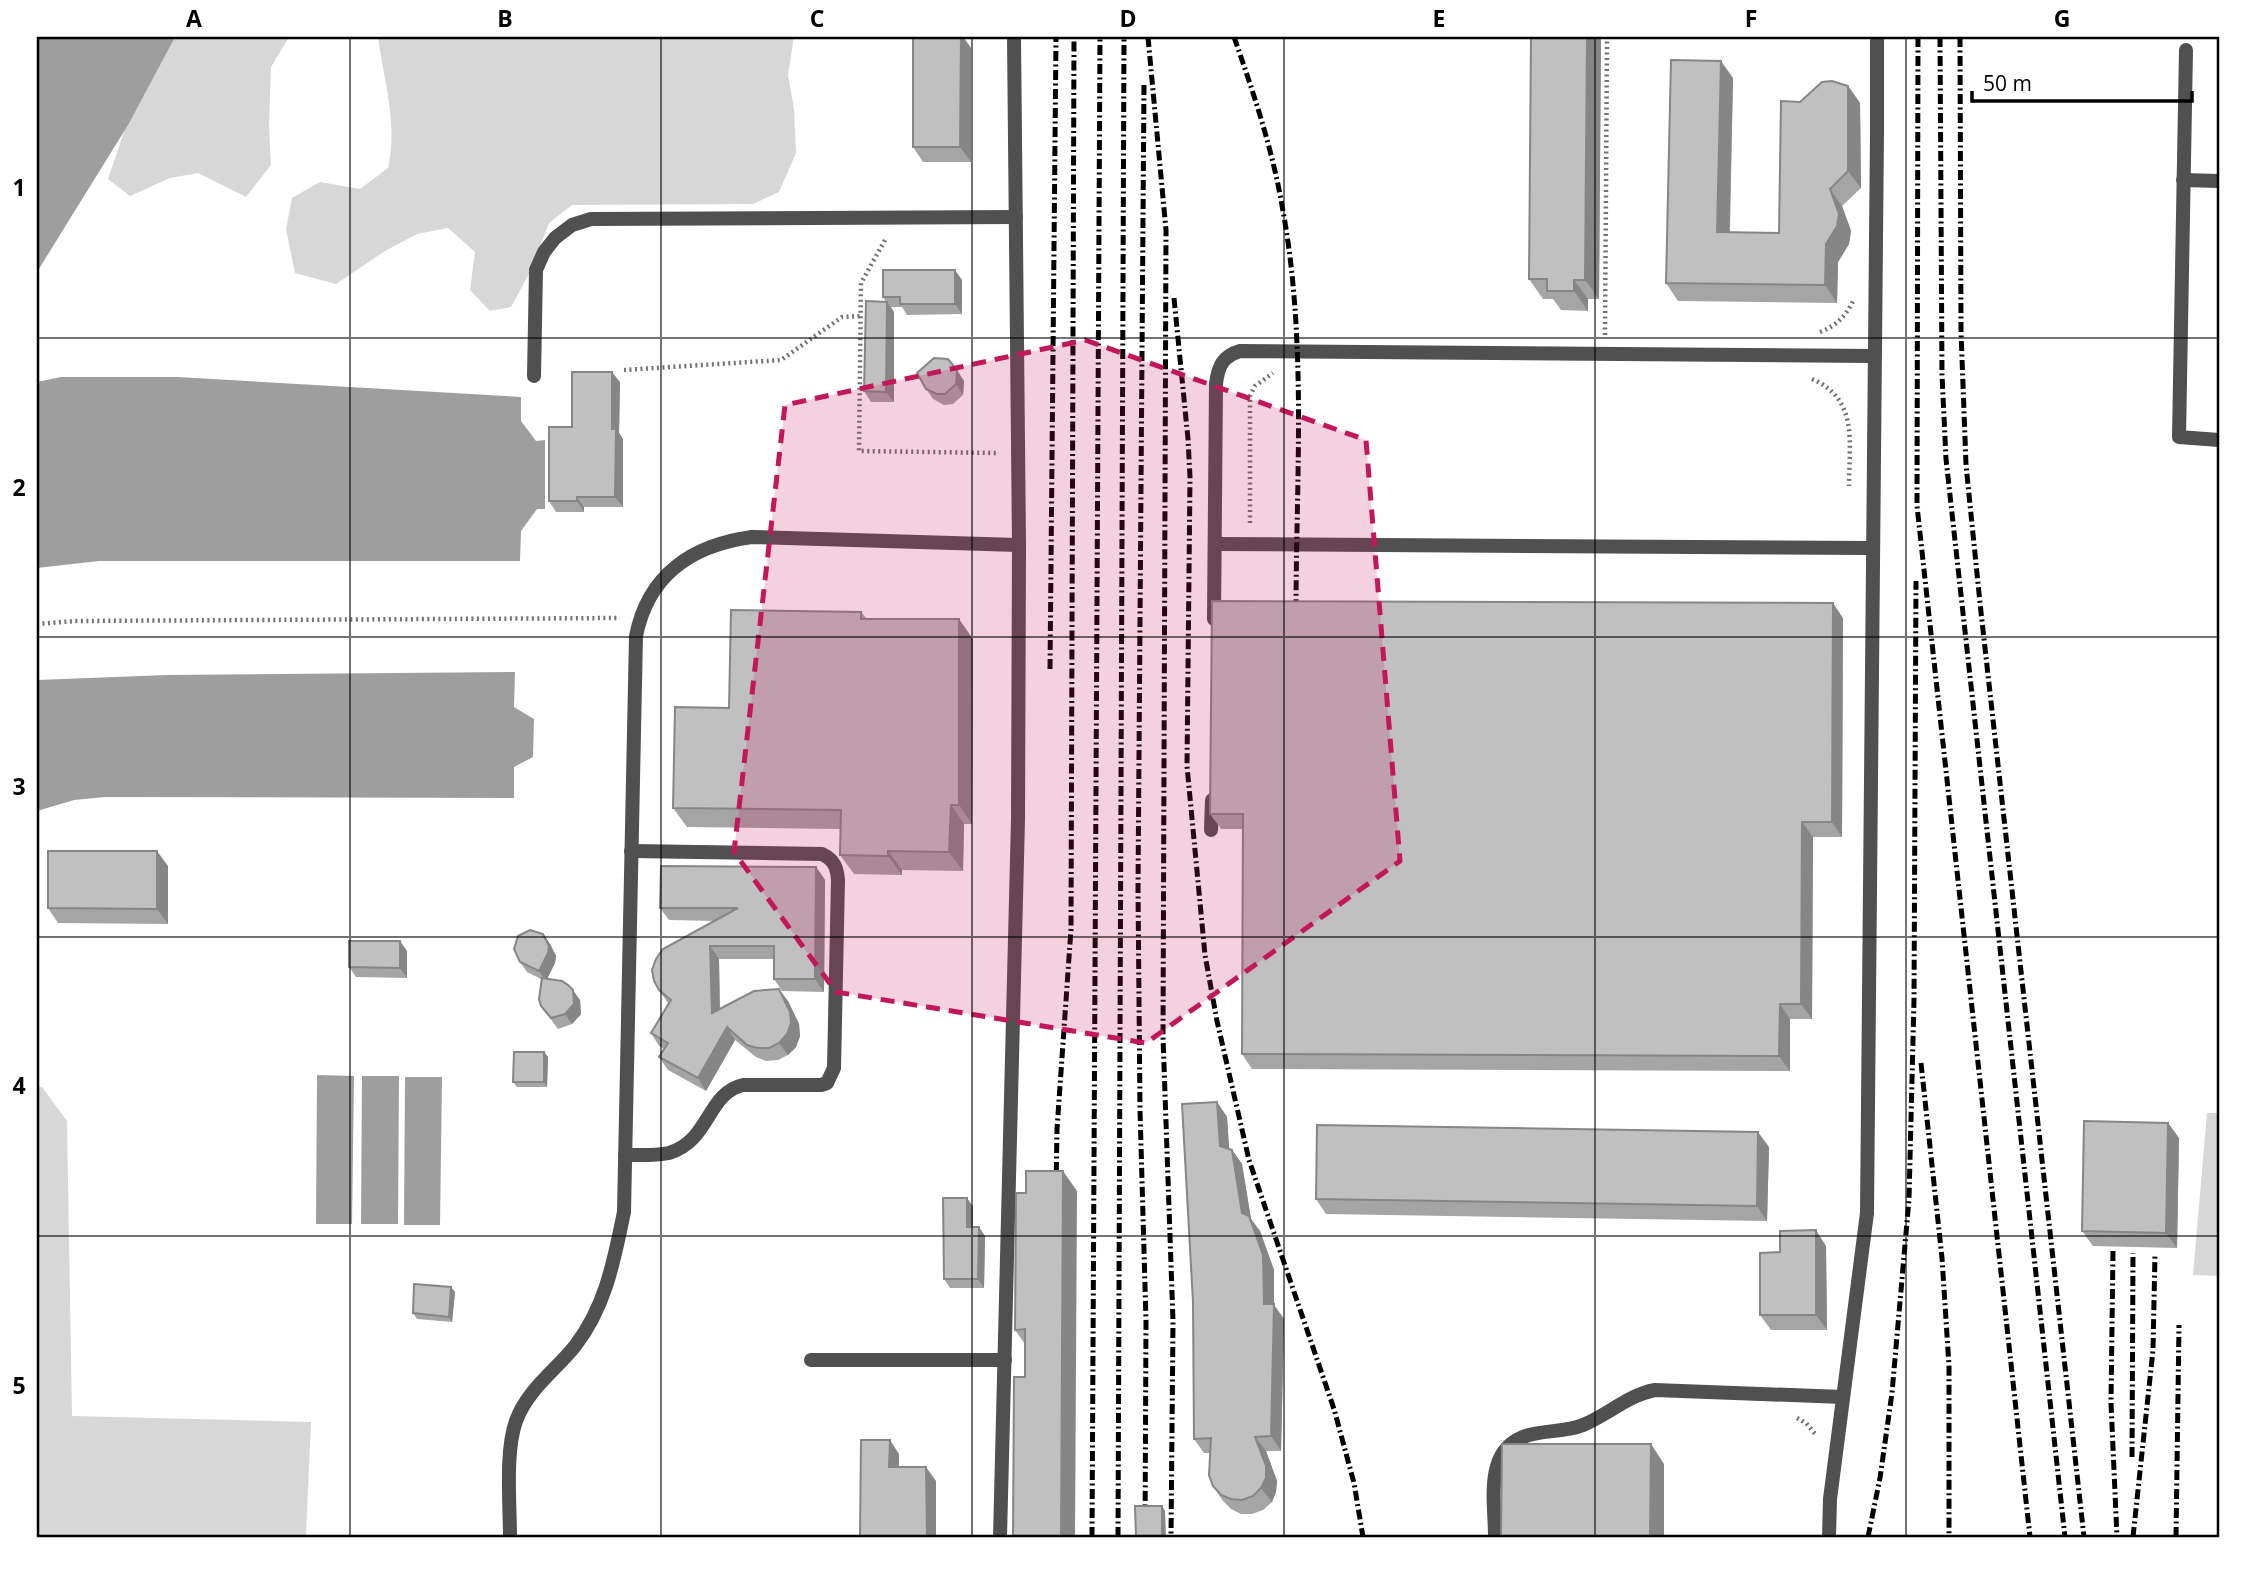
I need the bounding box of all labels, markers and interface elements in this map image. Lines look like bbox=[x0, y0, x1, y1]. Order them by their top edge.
text: A bbox=[186, 2, 202, 34]
text: B bbox=[497, 2, 513, 34]
text: C bbox=[810, 2, 824, 34]
text: D bbox=[1119, 2, 1137, 34]
text: E bbox=[1433, 2, 1445, 34]
text: F bbox=[1745, 2, 1757, 34]
text: G bbox=[2054, 2, 2070, 34]
scale bar bbox=[1972, 60, 2193, 104]
text: 50 m bbox=[1983, 69, 2032, 97]
text: 1 bbox=[12, 171, 26, 203]
text: 2 bbox=[12, 471, 26, 503]
text: 3 bbox=[12, 770, 26, 802]
text: 4 bbox=[12, 1069, 26, 1101]
text: 5 bbox=[12, 1369, 26, 1401]

